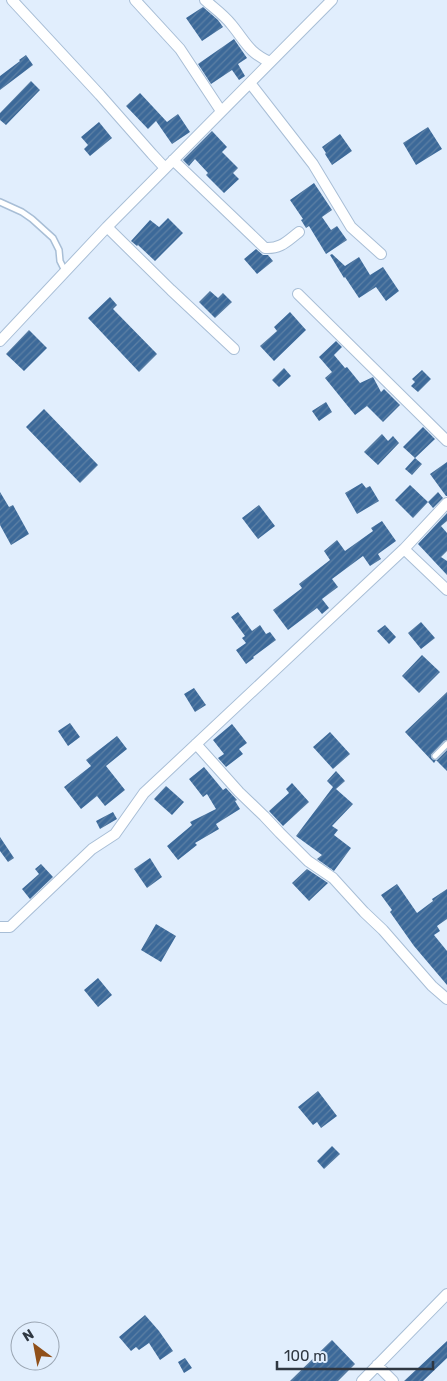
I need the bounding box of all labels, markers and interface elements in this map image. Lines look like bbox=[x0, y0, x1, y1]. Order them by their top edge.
north arrow bbox=[10, 1321, 60, 1371]
text: N bbox=[20, 1326, 37, 1345]
scale bar bbox=[277, 1338, 433, 1370]
text: 100 m bbox=[284, 1347, 326, 1365]

